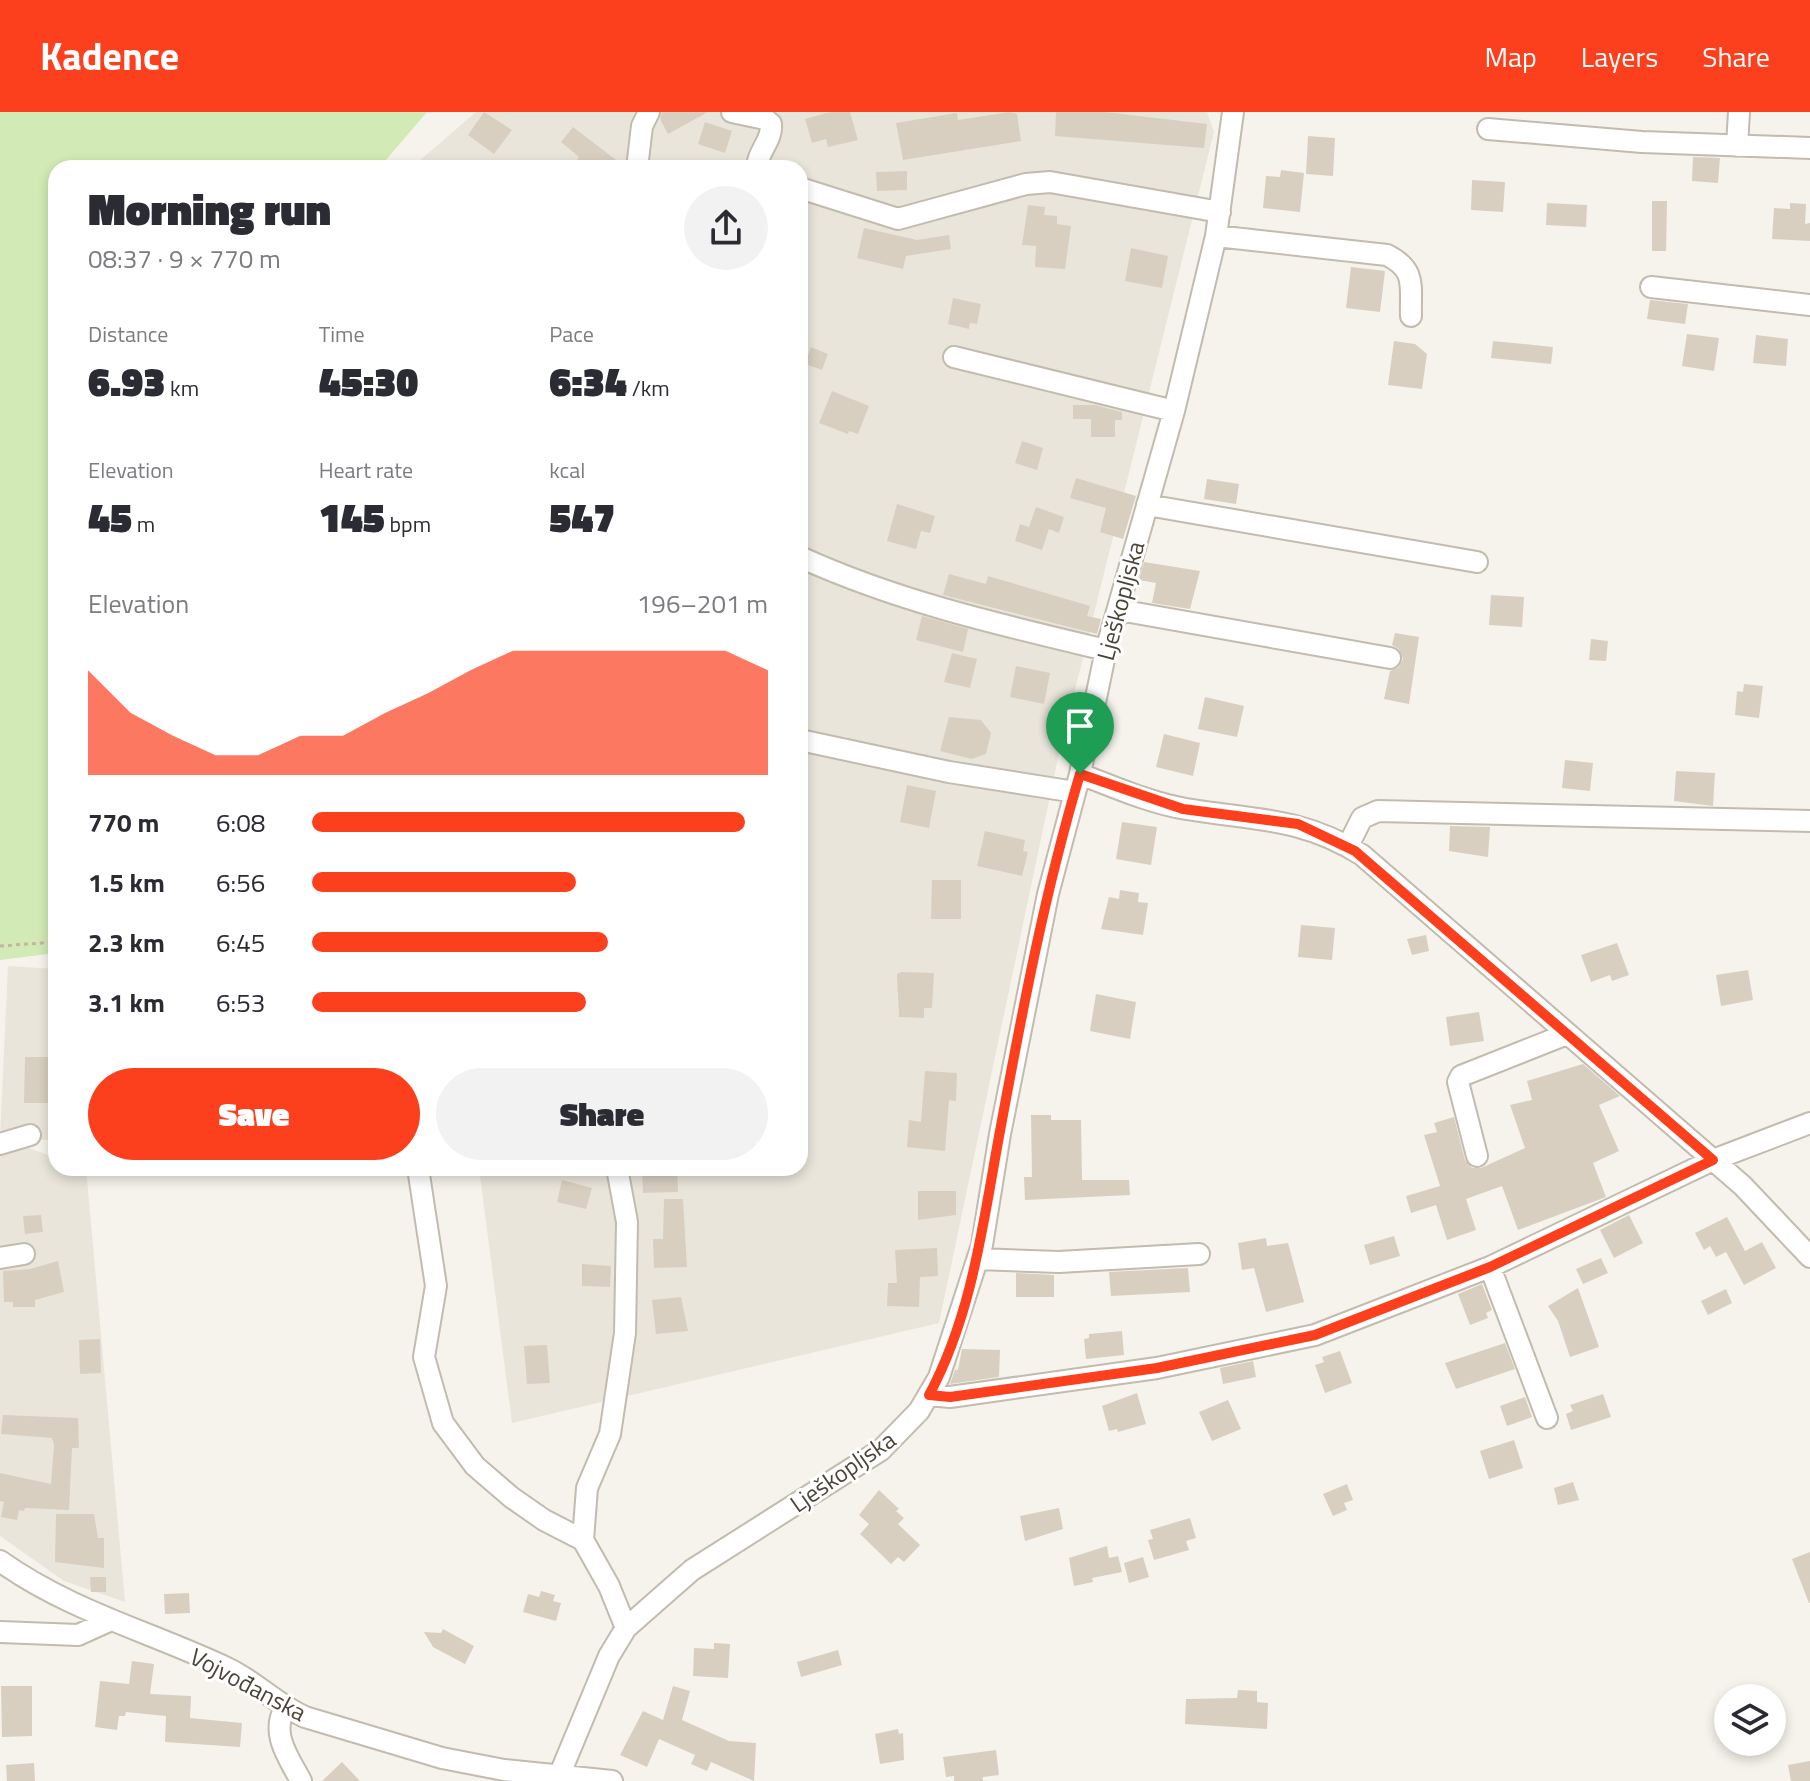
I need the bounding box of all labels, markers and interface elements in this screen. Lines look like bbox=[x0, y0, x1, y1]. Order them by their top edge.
text: Kadence bbox=[40, 27, 179, 85]
text: Map bbox=[1484, 35, 1537, 78]
text: Layers bbox=[1581, 35, 1658, 78]
text: Share bbox=[1702, 35, 1770, 78]
text: Morning run bbox=[88, 175, 331, 242]
button: share bbox=[684, 186, 768, 270]
text: 08:37 · 9 × 770 m bbox=[88, 239, 281, 278]
text: Distance bbox=[88, 317, 168, 351]
text: Time bbox=[319, 317, 365, 351]
text: Pace bbox=[549, 317, 594, 351]
text: 6.93 bbox=[88, 351, 165, 412]
text: 45:30 bbox=[319, 351, 418, 412]
text: 6:34 bbox=[549, 351, 627, 412]
text: km bbox=[165, 371, 199, 405]
text: /km bbox=[627, 371, 670, 405]
text: Elevation bbox=[88, 453, 174, 487]
text: Heart rate bbox=[319, 453, 413, 487]
text: kcal bbox=[549, 453, 585, 487]
text: 45 bbox=[88, 487, 132, 548]
text: 145 bbox=[319, 487, 385, 548]
text: 547 bbox=[549, 487, 615, 548]
text: m bbox=[132, 507, 155, 541]
text: bpm bbox=[385, 507, 431, 541]
street label: Lješkopljska bbox=[1087, 537, 1153, 664]
text: Elevation bbox=[88, 584, 189, 623]
text: 196–201 m bbox=[637, 584, 768, 623]
pin bbox=[1046, 692, 1114, 774]
icon: arrive bbox=[1058, 704, 1102, 748]
text: 770 m bbox=[88, 803, 159, 842]
text: 6:08 bbox=[216, 803, 265, 842]
text: 1.5 km bbox=[88, 863, 165, 902]
text: 6:56 bbox=[216, 863, 265, 902]
text: 2.3 km bbox=[88, 923, 165, 962]
text: 6:45 bbox=[216, 923, 265, 962]
text: 3.1 km bbox=[88, 983, 165, 1022]
text: 6:53 bbox=[216, 983, 265, 1022]
button: Save bbox=[88, 1068, 420, 1160]
button: Share bbox=[436, 1068, 768, 1160]
street label: Lješkopljska bbox=[782, 1421, 903, 1521]
street label: Vojvođanska bbox=[184, 1638, 313, 1730]
map controls bbox=[1714, 1684, 1786, 1756]
button: layers bbox=[1714, 1684, 1786, 1756]

